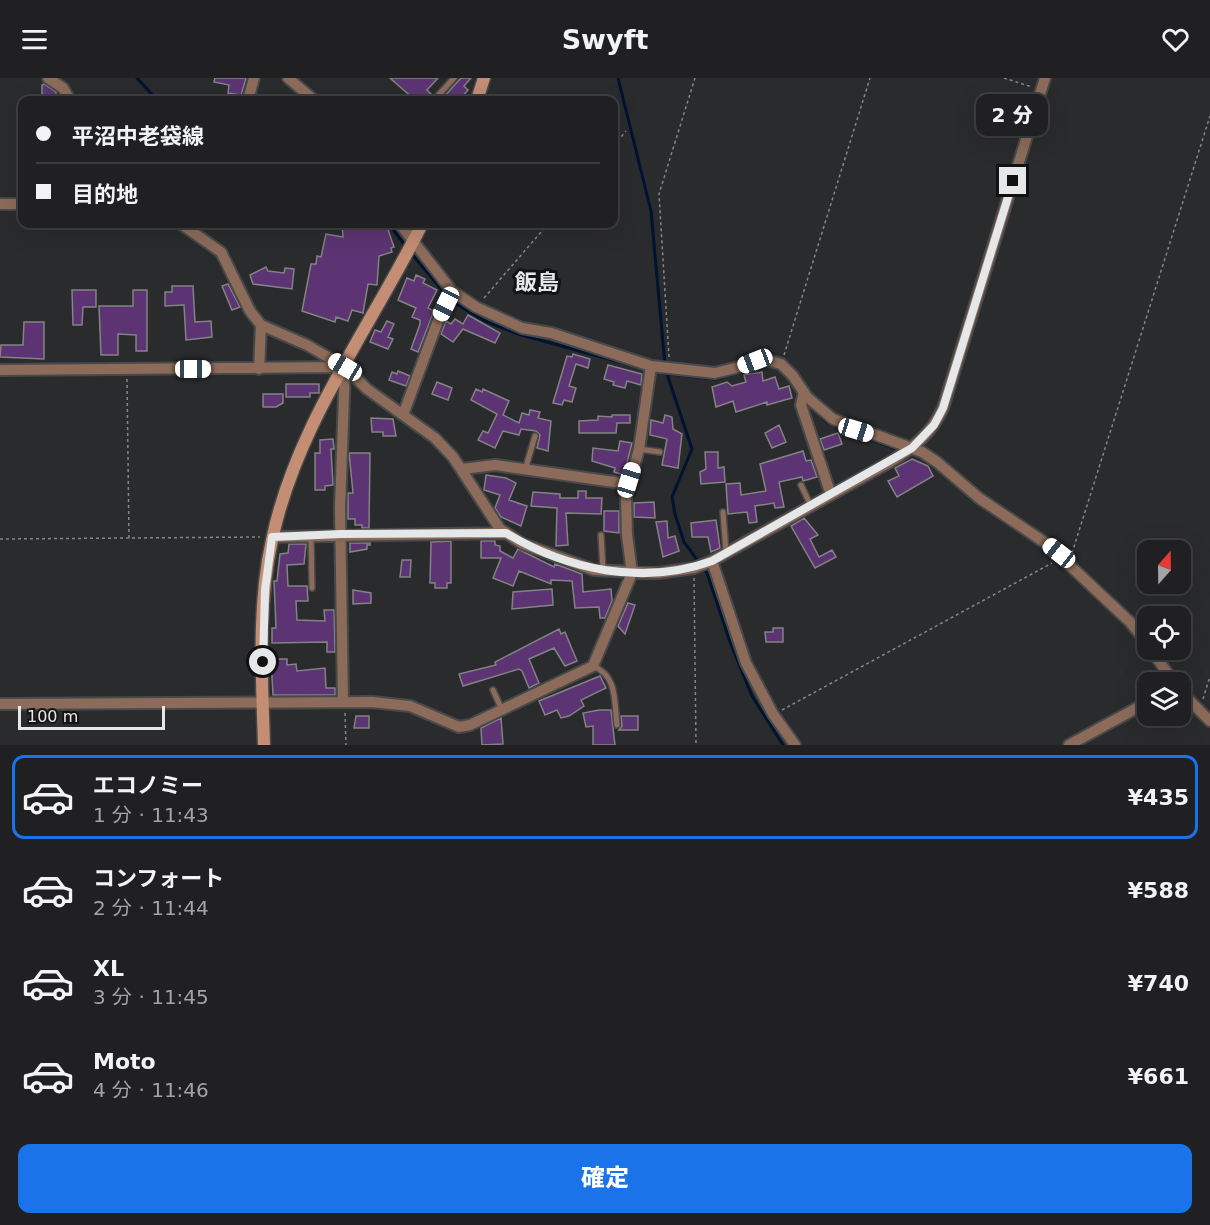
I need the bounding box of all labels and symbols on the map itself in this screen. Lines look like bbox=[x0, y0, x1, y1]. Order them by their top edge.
callout: 2 分 bbox=[977, 94, 1049, 136]
route end bbox=[999, 167, 1026, 194]
district label: 飯島 bbox=[514, 270, 559, 295]
car bbox=[430, 284, 462, 324]
car bbox=[735, 346, 775, 376]
car bbox=[325, 350, 365, 384]
car bbox=[175, 360, 211, 378]
car bbox=[836, 416, 876, 444]
car bbox=[615, 460, 643, 500]
car bbox=[1039, 535, 1079, 571]
north arrow bbox=[1137, 540, 1191, 594]
route start bbox=[249, 648, 276, 675]
scale bar bbox=[18, 703, 165, 730]

